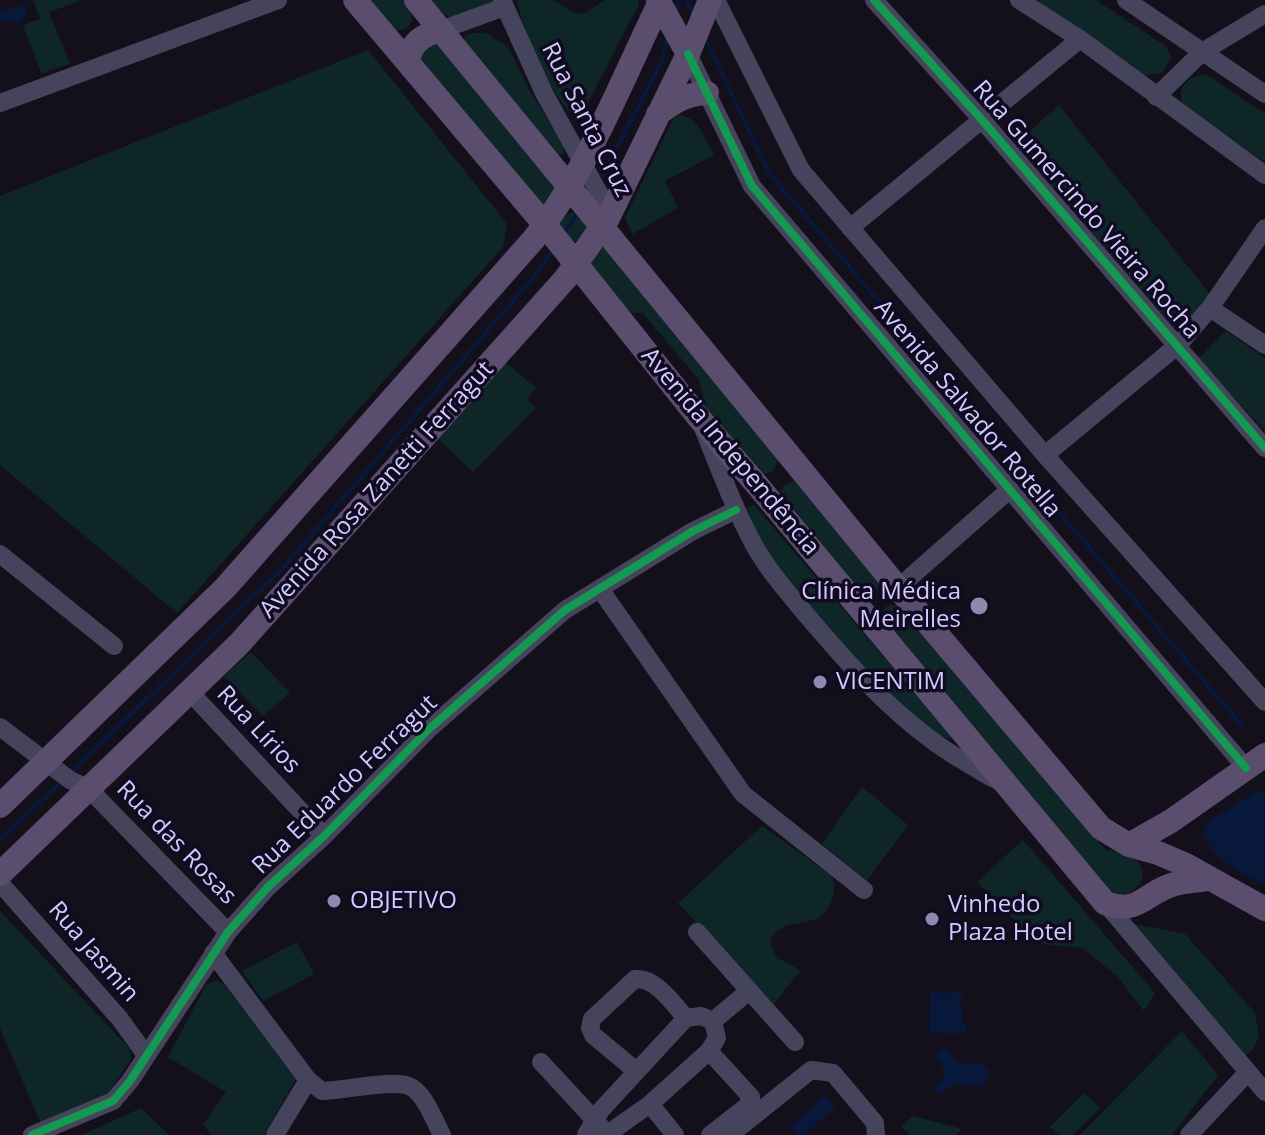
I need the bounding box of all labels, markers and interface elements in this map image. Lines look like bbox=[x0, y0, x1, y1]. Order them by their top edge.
street label: Rua Santa Cruz bbox=[535, 38, 637, 202]
street label: Rua Gumercindo Vieira Rocha bbox=[966, 75, 1206, 345]
street label: Avenida Salvador Rotella bbox=[867, 294, 1067, 524]
street label: Avenida Independência bbox=[635, 342, 825, 562]
street label: Avenida Rosa Zanetti Ferragut bbox=[254, 356, 500, 624]
place label: Clínica Médica Meirelles bbox=[801, 578, 961, 634]
marker: Clínica Médica Meirelles bbox=[968, 595, 990, 617]
place label: VICENTIM bbox=[836, 668, 945, 696]
marker: VICENTIM bbox=[811, 673, 829, 691]
street label: Rua Lírios bbox=[210, 680, 306, 780]
street label: Rua Eduardo Ferragut bbox=[247, 689, 443, 881]
street label: Rua das Rosas bbox=[110, 775, 242, 911]
place label: OBJETIVO bbox=[350, 887, 457, 915]
place label: Vinhedo Plaza Hotel bbox=[948, 891, 1073, 947]
marker: OBJETIVO bbox=[325, 892, 343, 910]
street label: Rua Jasmin bbox=[42, 896, 144, 1008]
marker: Vinhedo Plaza Hotel bbox=[923, 910, 941, 928]

